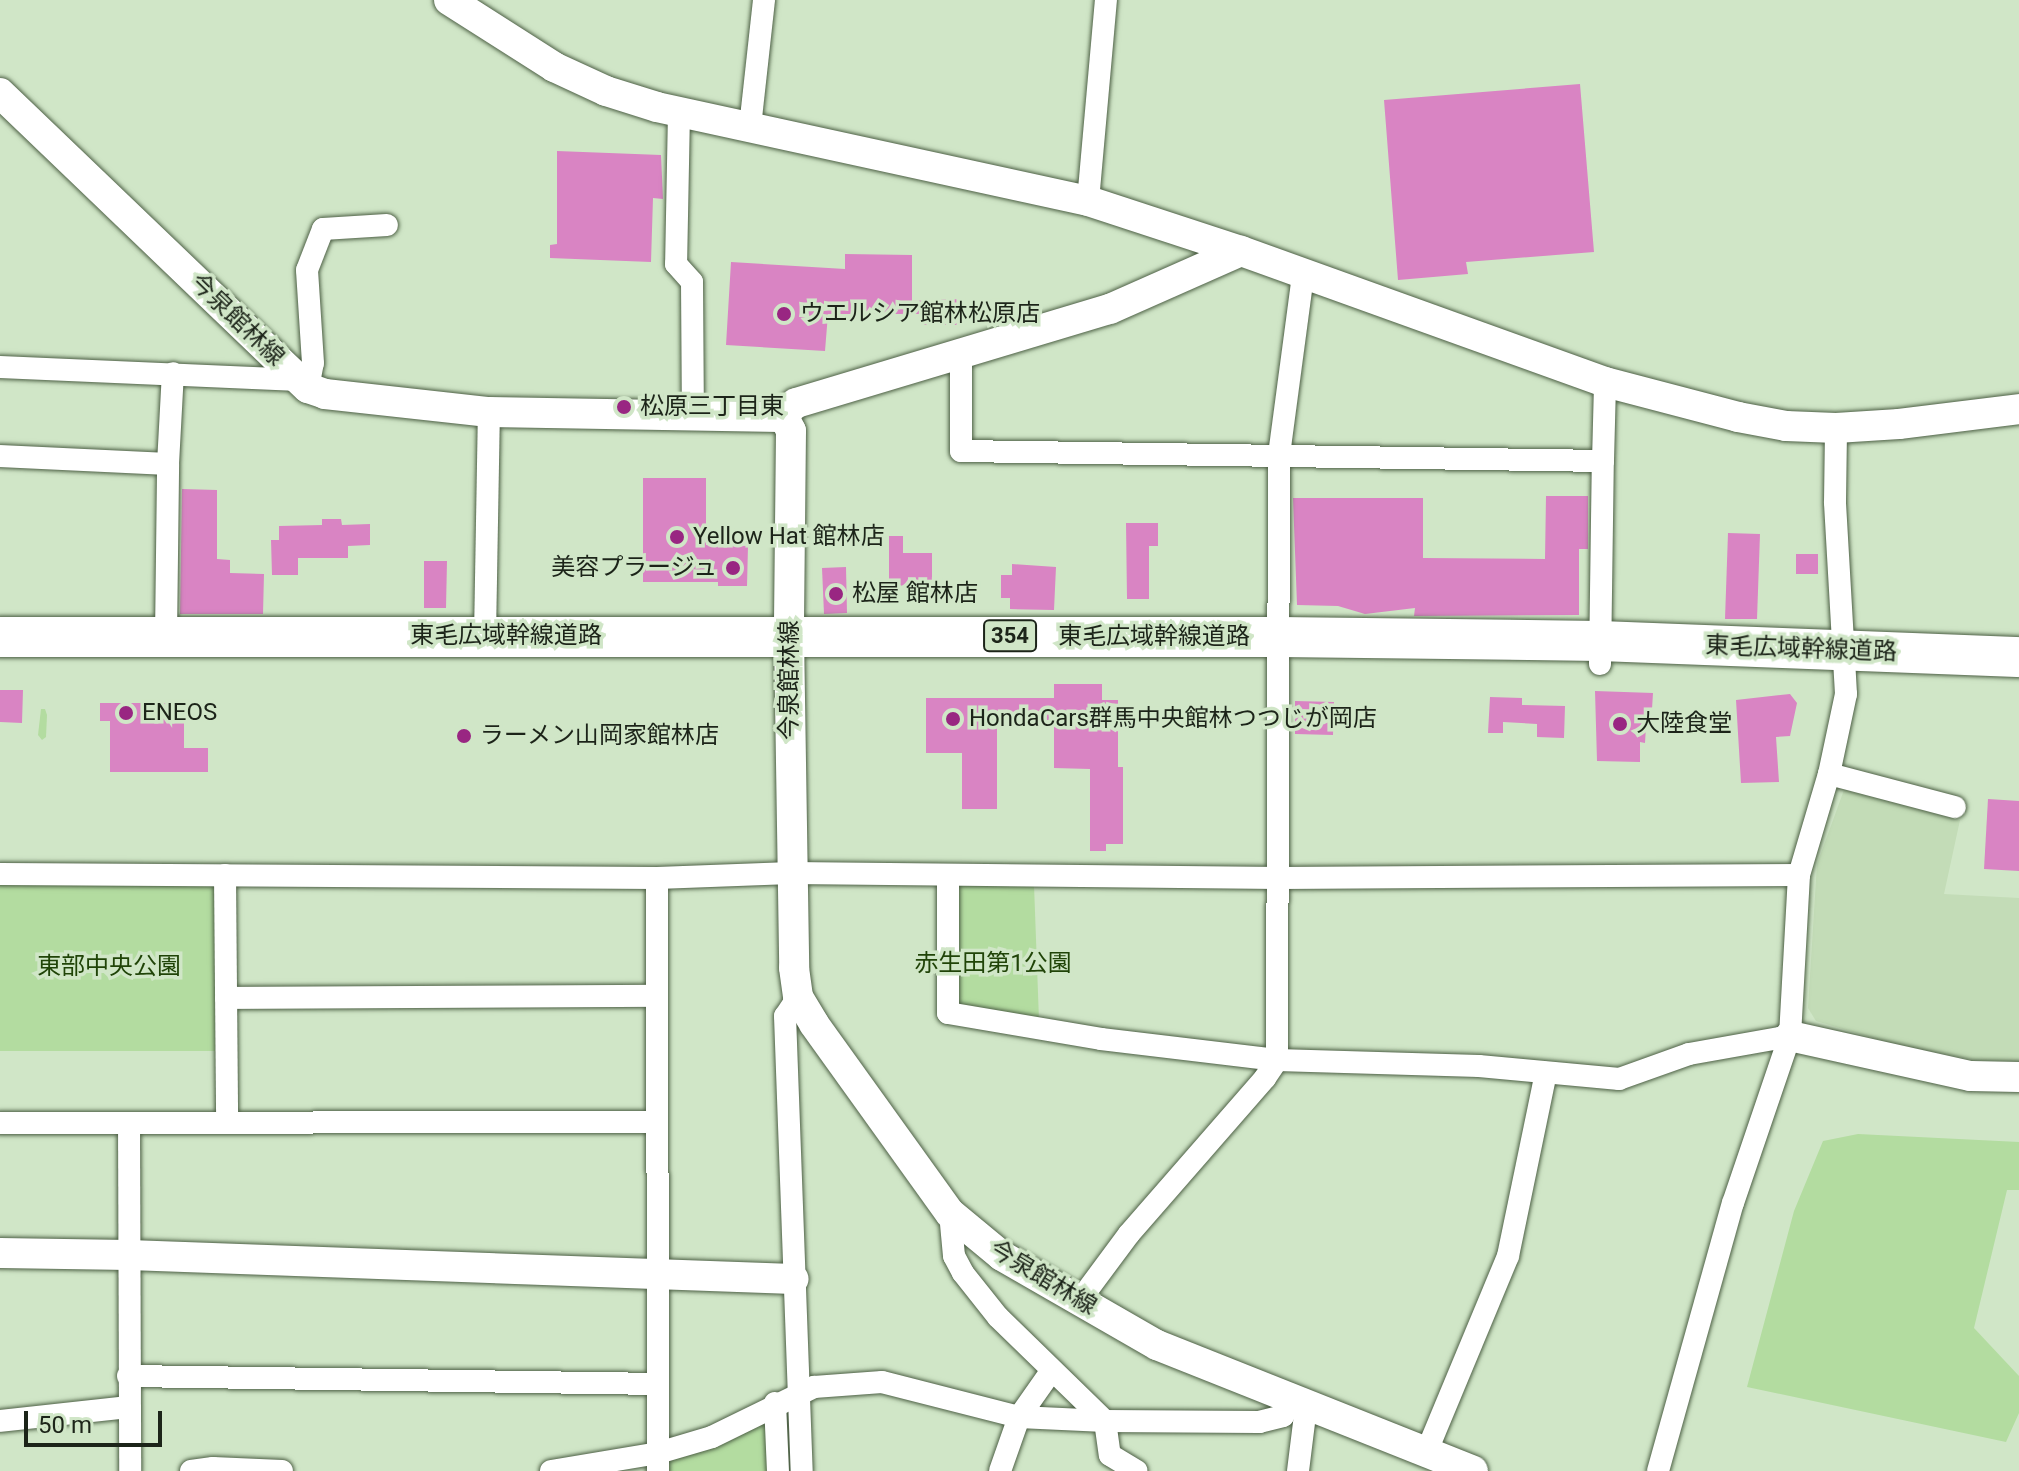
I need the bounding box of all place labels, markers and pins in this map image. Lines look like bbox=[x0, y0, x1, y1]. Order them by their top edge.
place label: ウエルシア館林松原店 bbox=[800, 300, 1040, 328]
marker: ウエルシア館林松原店 bbox=[775, 305, 793, 323]
place label: 松原三丁目東 bbox=[640, 393, 784, 421]
marker: 松原三丁目東 bbox=[615, 398, 633, 416]
place label: Yellow Hat 館林店 bbox=[693, 523, 885, 551]
marker: Yellow Hat 館林店 bbox=[668, 528, 686, 546]
place label: 美容プラージュ bbox=[549, 554, 717, 582]
marker: 美容プラージュ bbox=[724, 559, 742, 577]
place label: 松屋 館林店 bbox=[852, 580, 978, 608]
marker: 松屋 館林店 bbox=[827, 585, 845, 603]
place label: ENEOS bbox=[142, 699, 217, 727]
marker: ENEOS bbox=[117, 704, 135, 722]
place label: HondaCars群馬中央館林つつじが岡店 bbox=[969, 705, 1377, 733]
marker: HondaCars群馬中央館林つつじが岡店 bbox=[944, 710, 962, 728]
place label: 大陸食堂 bbox=[1636, 710, 1732, 738]
marker: 大陸食堂 bbox=[1611, 715, 1629, 733]
place label: ラーメン山岡家館林店 bbox=[480, 722, 720, 750]
marker: ラーメン山岡家館林店 bbox=[455, 727, 473, 745]

